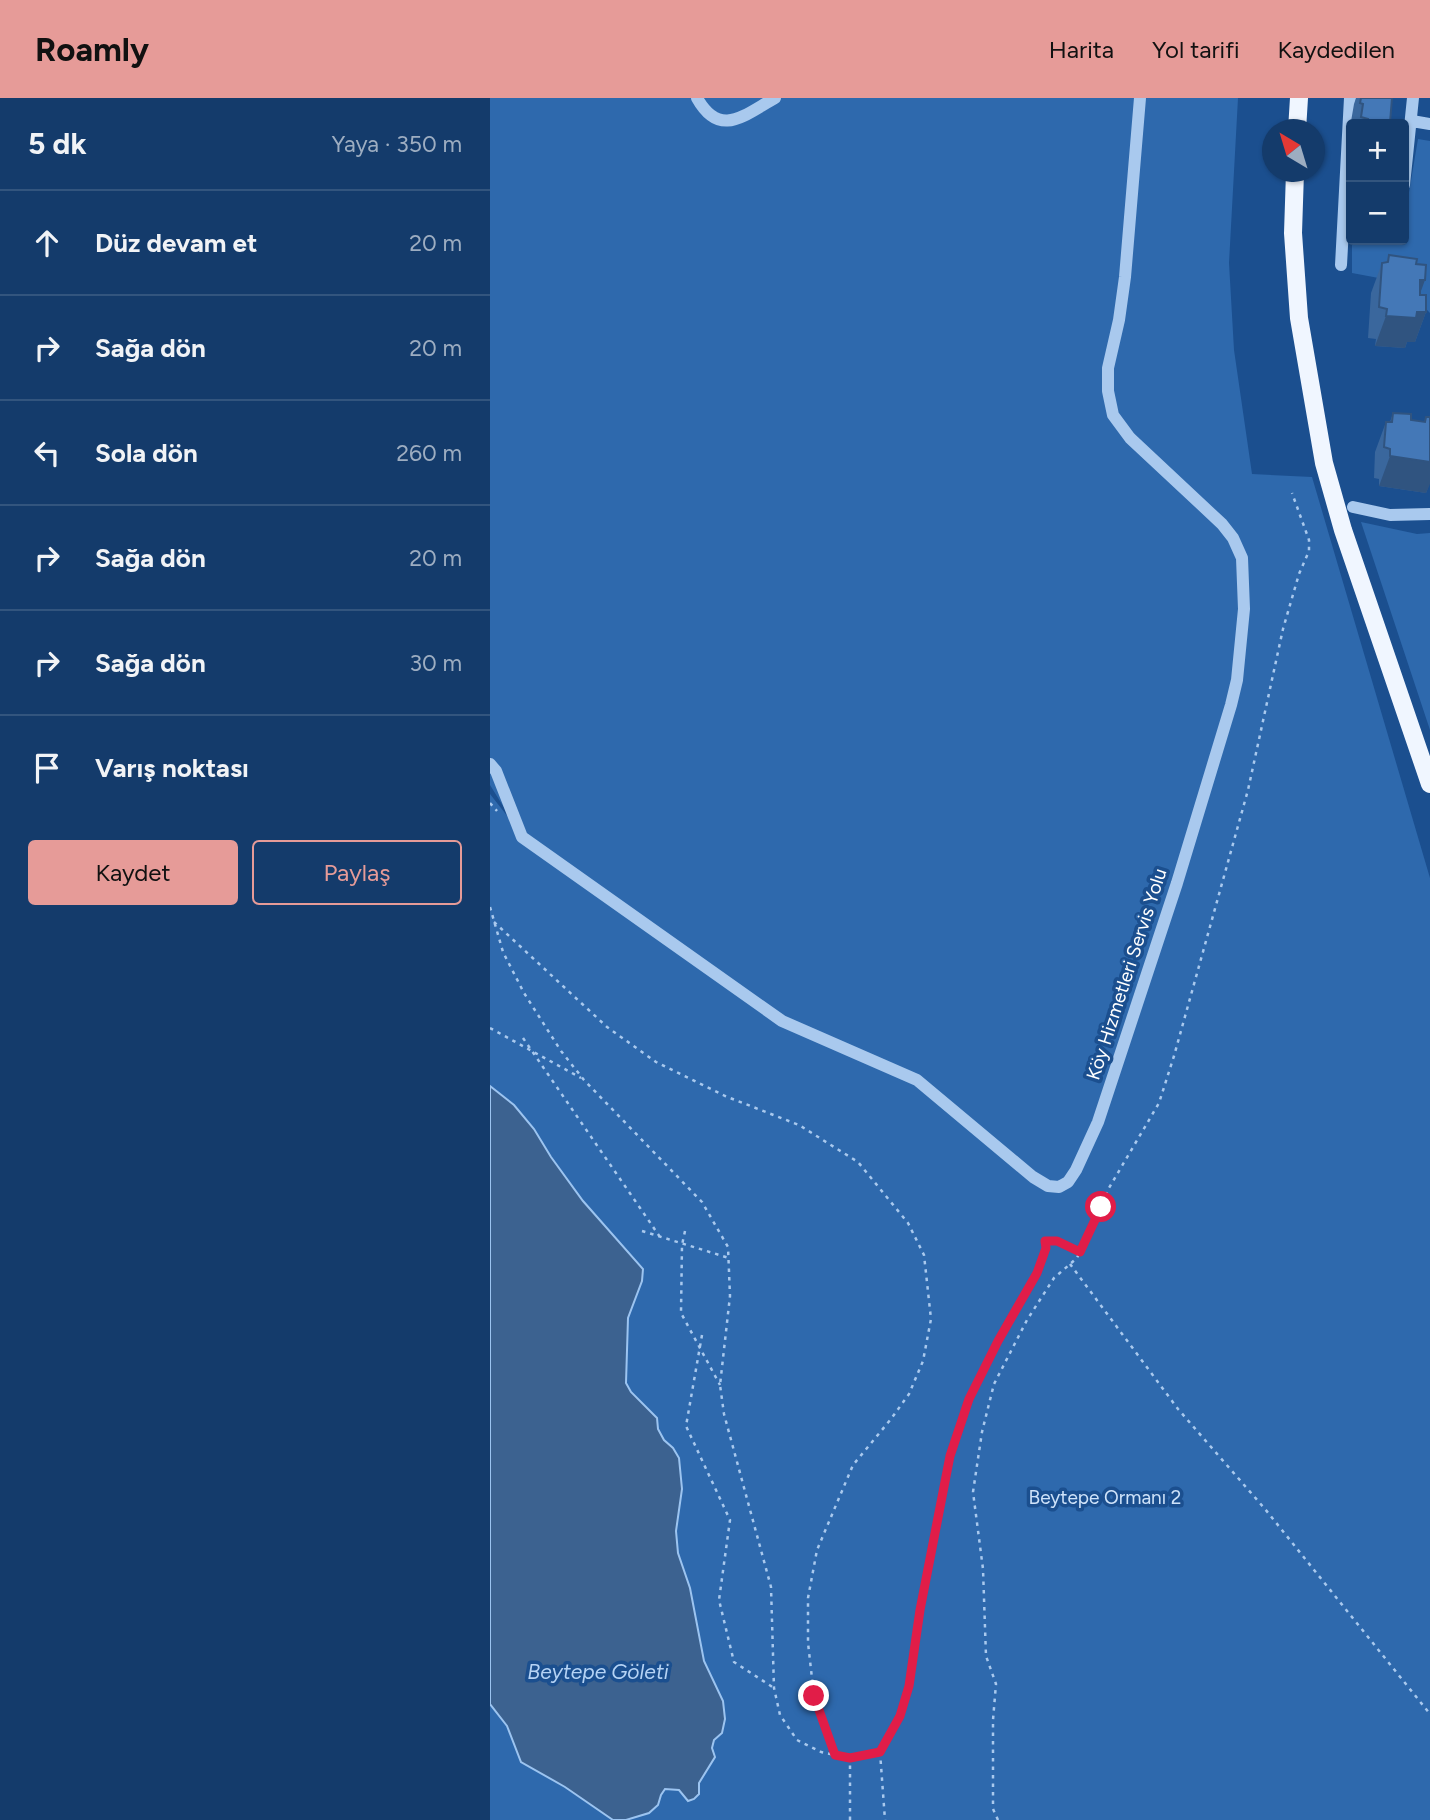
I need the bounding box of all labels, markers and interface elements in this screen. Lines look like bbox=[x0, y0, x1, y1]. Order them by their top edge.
text: Roamly bbox=[35, 30, 149, 69]
text: Harita bbox=[1049, 35, 1114, 64]
text: Yol tarifi bbox=[1152, 35, 1240, 64]
text: Kaydedilen bbox=[1278, 35, 1395, 64]
north arrow bbox=[1262, 119, 1325, 182]
map controls bbox=[1346, 119, 1409, 245]
button: + bbox=[1346, 119, 1409, 182]
text: 5 dk bbox=[28, 125, 87, 162]
text: Yaya · 350 m bbox=[331, 130, 462, 158]
button: − bbox=[1346, 182, 1409, 245]
icon: ahead bbox=[28, 224, 66, 262]
text: Düz devam et bbox=[95, 227, 257, 259]
text: 20 m bbox=[409, 229, 462, 257]
icon: right bbox=[28, 329, 66, 367]
text: Sağa dön bbox=[95, 332, 206, 364]
text: 20 m bbox=[409, 334, 462, 362]
icon: left bbox=[28, 434, 66, 472]
text: Sola dön bbox=[95, 437, 198, 469]
text: 260 m bbox=[396, 439, 462, 467]
icon: right bbox=[28, 539, 66, 577]
text: Sağa dön bbox=[95, 542, 206, 574]
text: 20 m bbox=[409, 544, 462, 572]
icon: right bbox=[28, 644, 66, 682]
text: Sağa dön bbox=[95, 647, 206, 679]
text: 30 m bbox=[409, 649, 462, 677]
icon: arrive bbox=[28, 749, 66, 787]
text: Varış noktası bbox=[95, 752, 249, 784]
button: Kaydet bbox=[28, 840, 238, 905]
button: Paylaş bbox=[252, 840, 462, 905]
street label: Köy Hizmetleri Servis Yolu bbox=[1081, 865, 1172, 1083]
route start bbox=[1085, 1191, 1116, 1222]
park label: Beytepe Ormanı 2 bbox=[1029, 1486, 1181, 1509]
water label: Beytepe Göleti bbox=[527, 1659, 669, 1684]
route end bbox=[798, 1680, 829, 1711]

